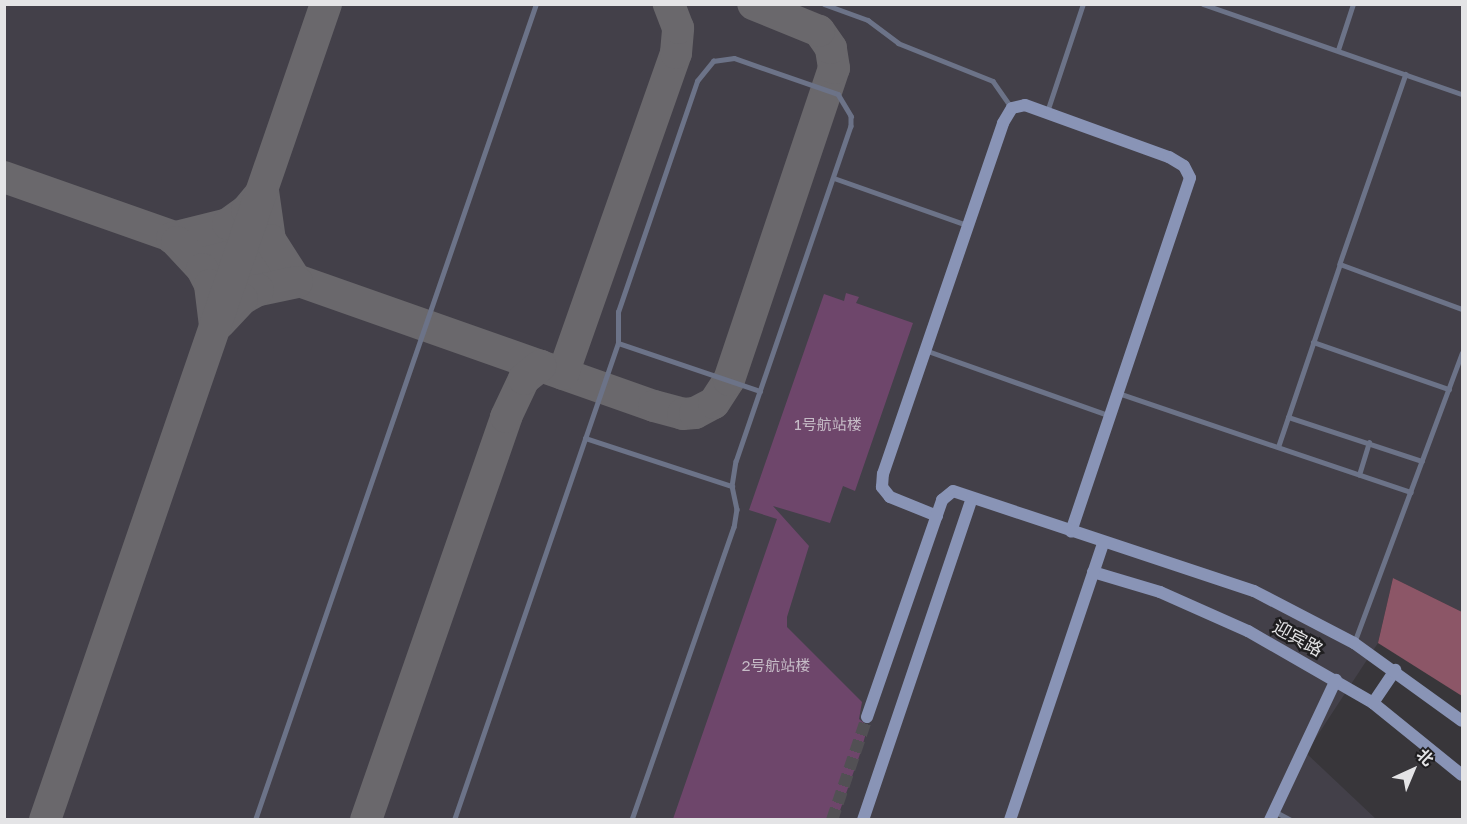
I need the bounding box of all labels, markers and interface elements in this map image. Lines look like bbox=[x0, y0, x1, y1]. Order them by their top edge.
house number: 1号航站楼 bbox=[794, 416, 862, 434]
street label: 迎宾路 bbox=[1269, 615, 1327, 661]
house number: 2号航站楼 bbox=[742, 657, 810, 675]
north arrow bbox=[1383, 740, 1443, 800]
text: 北 bbox=[1413, 744, 1438, 770]

